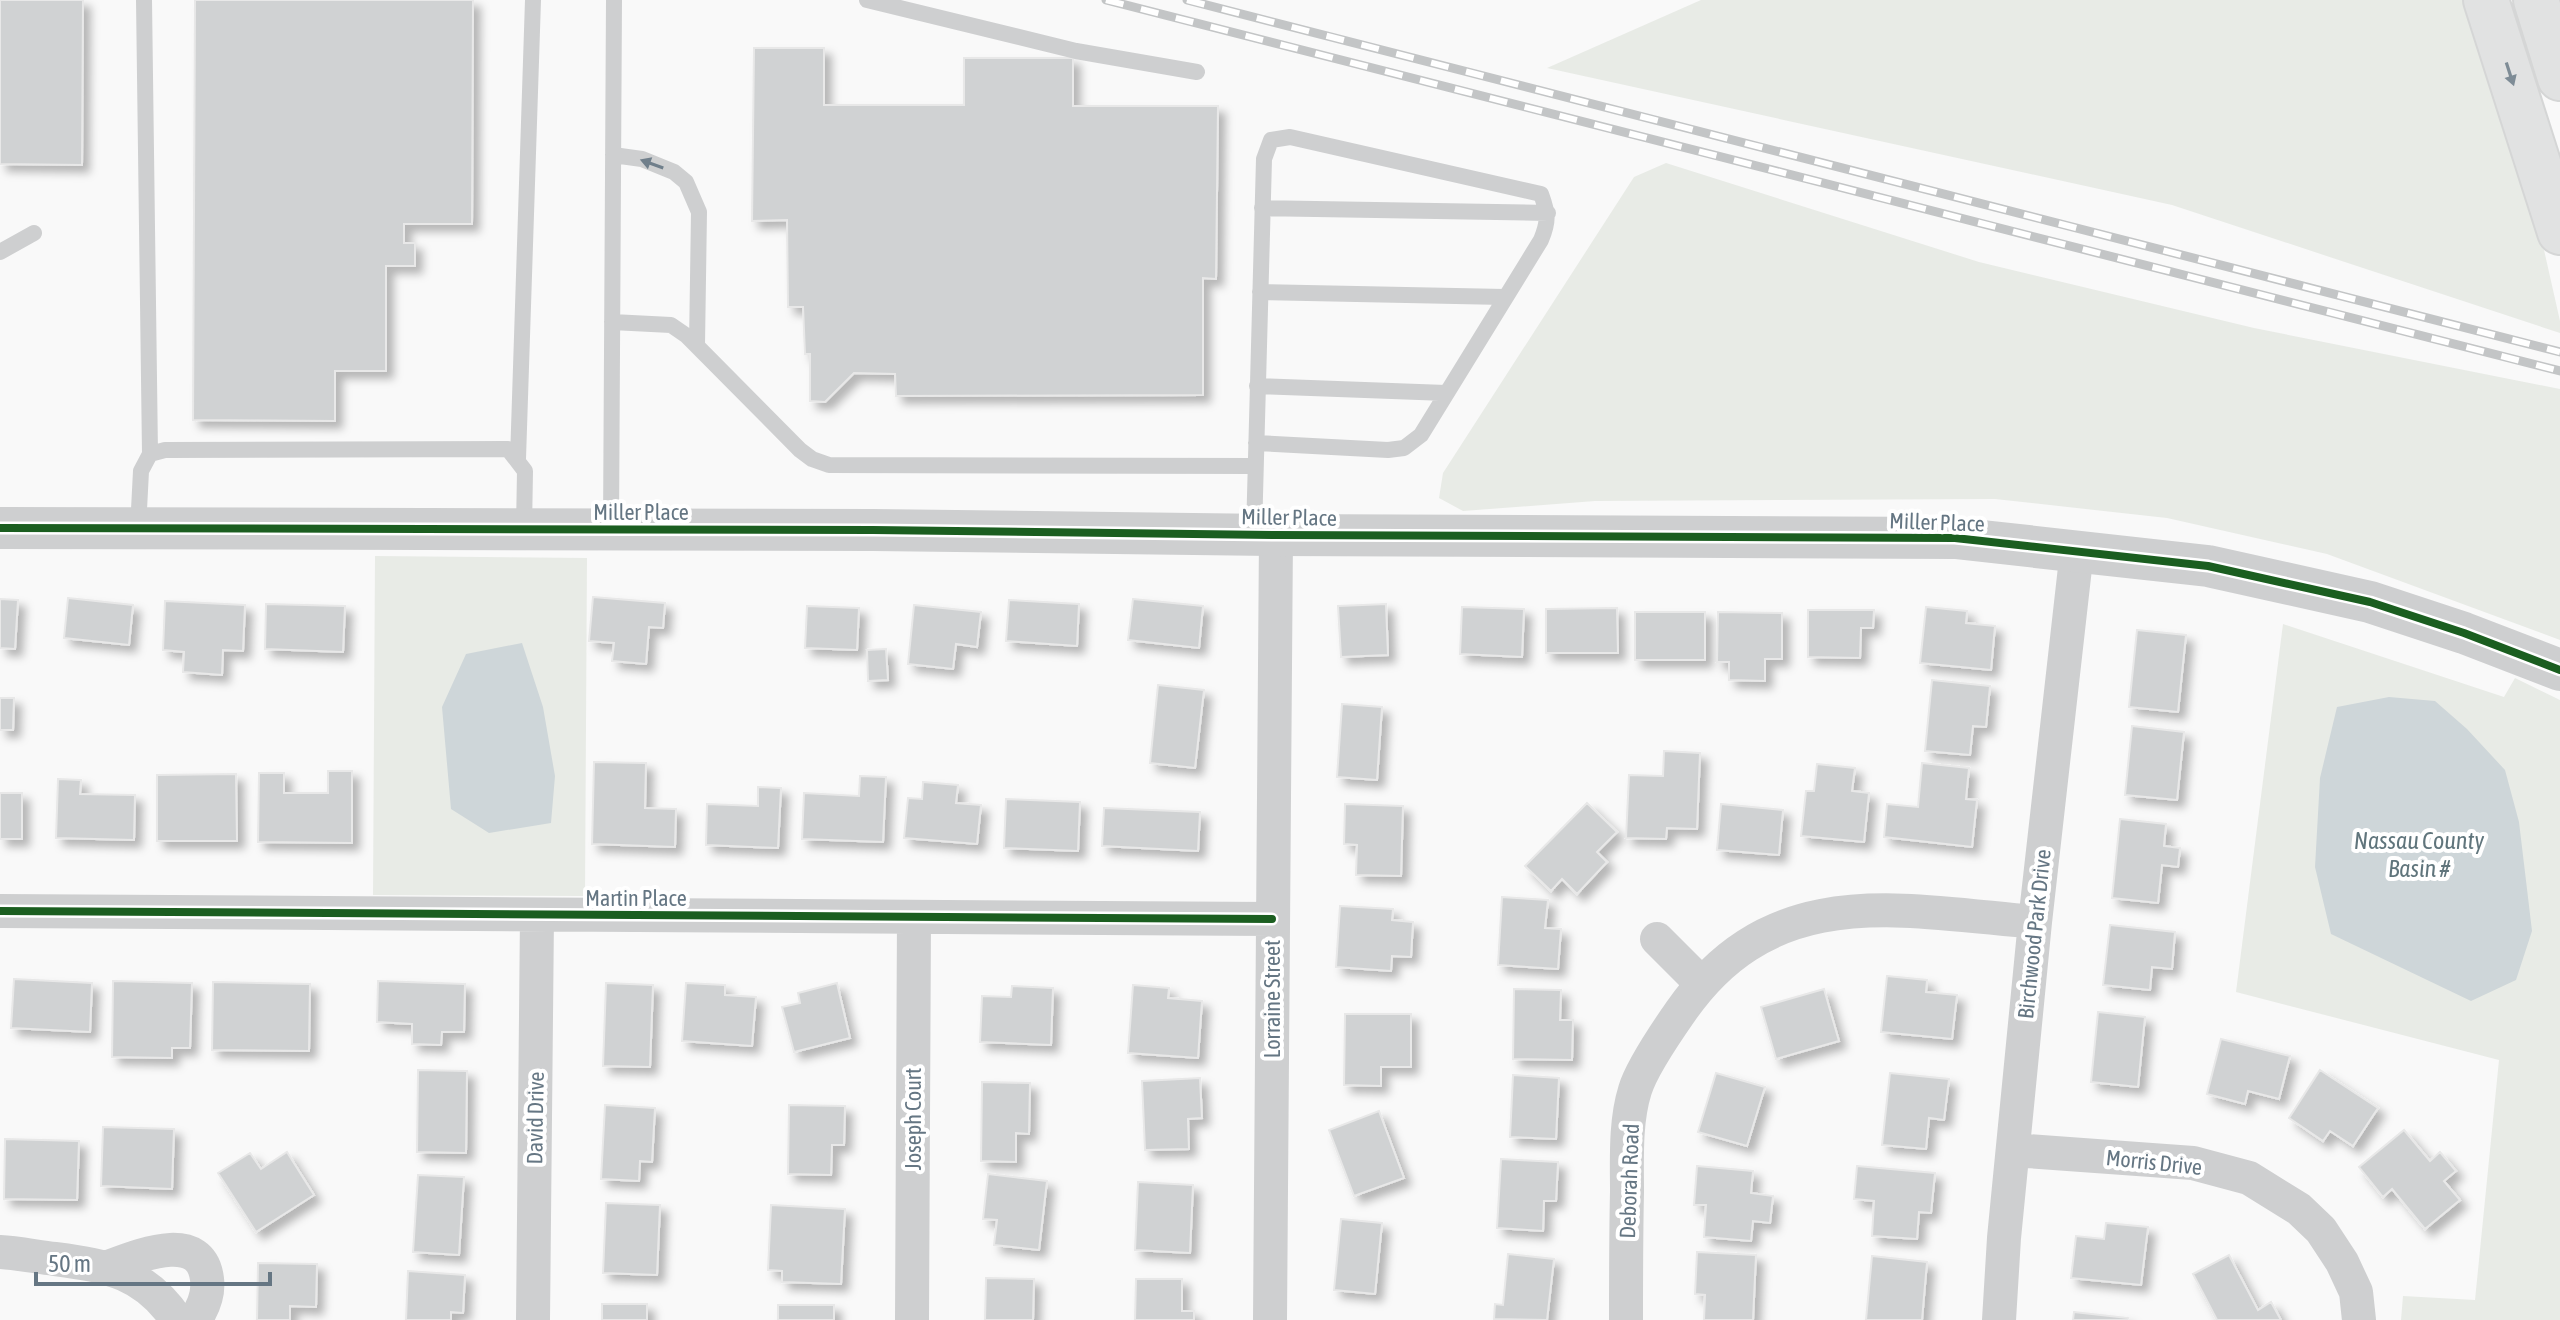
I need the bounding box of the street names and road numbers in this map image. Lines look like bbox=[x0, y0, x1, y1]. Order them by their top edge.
street label: Miller Place bbox=[593, 499, 689, 525]
street label: Miller Place bbox=[1241, 503, 1337, 531]
street label: Miller Place bbox=[1889, 507, 1985, 537]
street label: Birchwood Park Drive bbox=[2012, 848, 2056, 1020]
street label: Martin Place bbox=[585, 885, 687, 911]
street label: Lorraine Street bbox=[1259, 940, 1285, 1058]
street label: Joseph Court bbox=[900, 1068, 926, 1170]
street label: David Drive bbox=[521, 1071, 549, 1165]
street label: Deborah Road bbox=[1614, 1123, 1644, 1239]
street label: Morris Drive bbox=[2105, 1144, 2203, 1180]

